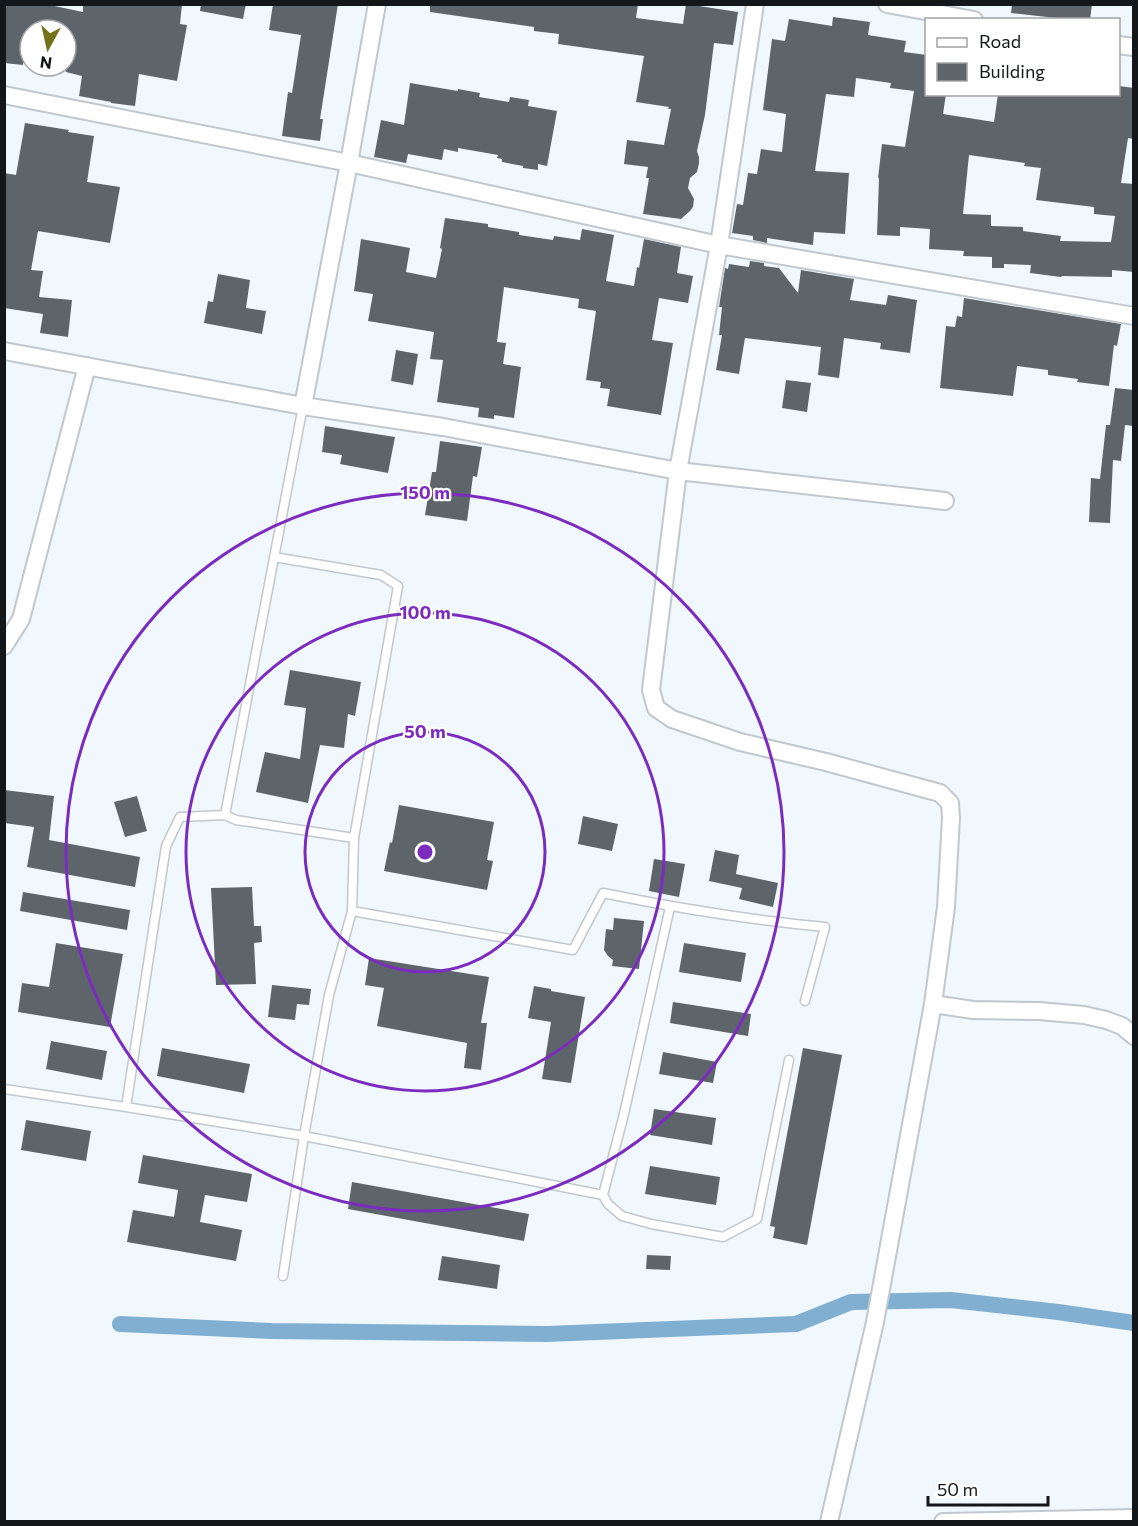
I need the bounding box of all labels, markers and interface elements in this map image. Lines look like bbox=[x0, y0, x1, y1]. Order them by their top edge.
north arrow bbox=[18, 18, 78, 78]
legend bbox=[925, 18, 1120, 96]
text: Road bbox=[979, 30, 1021, 52]
text: N bbox=[39, 53, 53, 74]
text: Building bbox=[979, 60, 1045, 82]
text: 150 m bbox=[400, 481, 450, 503]
text: 100 m bbox=[399, 601, 451, 623]
text: 50 m bbox=[404, 720, 446, 742]
centre of rings bbox=[415, 842, 435, 862]
scale bar bbox=[928, 1469, 1048, 1507]
text: 50 m bbox=[937, 1478, 978, 1500]

